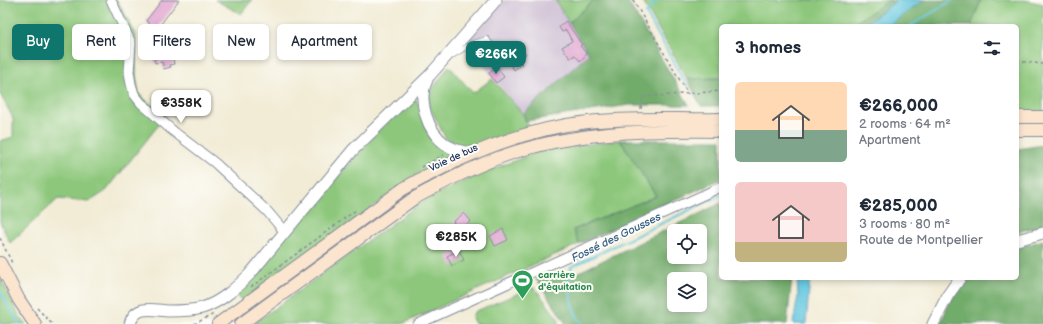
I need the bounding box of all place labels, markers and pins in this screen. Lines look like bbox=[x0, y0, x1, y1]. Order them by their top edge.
pin: €266K bbox=[468, 41, 524, 75]
pin: €358K bbox=[153, 90, 209, 124]
pin: €285K bbox=[428, 224, 484, 258]
sports icon: carrière d'équitation bbox=[510, 267, 536, 300]
place label: carrière d'équitation bbox=[538, 269, 592, 293]

